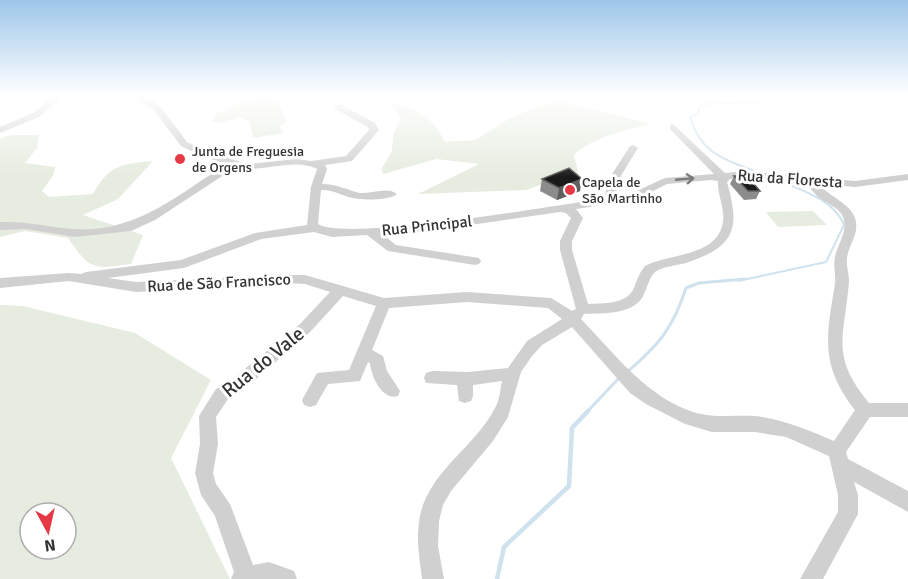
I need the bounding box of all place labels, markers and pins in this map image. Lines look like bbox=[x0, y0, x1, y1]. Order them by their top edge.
place label: Junta de Freguesia de Orgens bbox=[192, 143, 304, 176]
marker: Junta de Freguesia de Orgens bbox=[173, 152, 187, 166]
place label: Capela de São Martinho bbox=[582, 174, 662, 207]
marker: Capela de São Martinho bbox=[563, 183, 577, 197]

